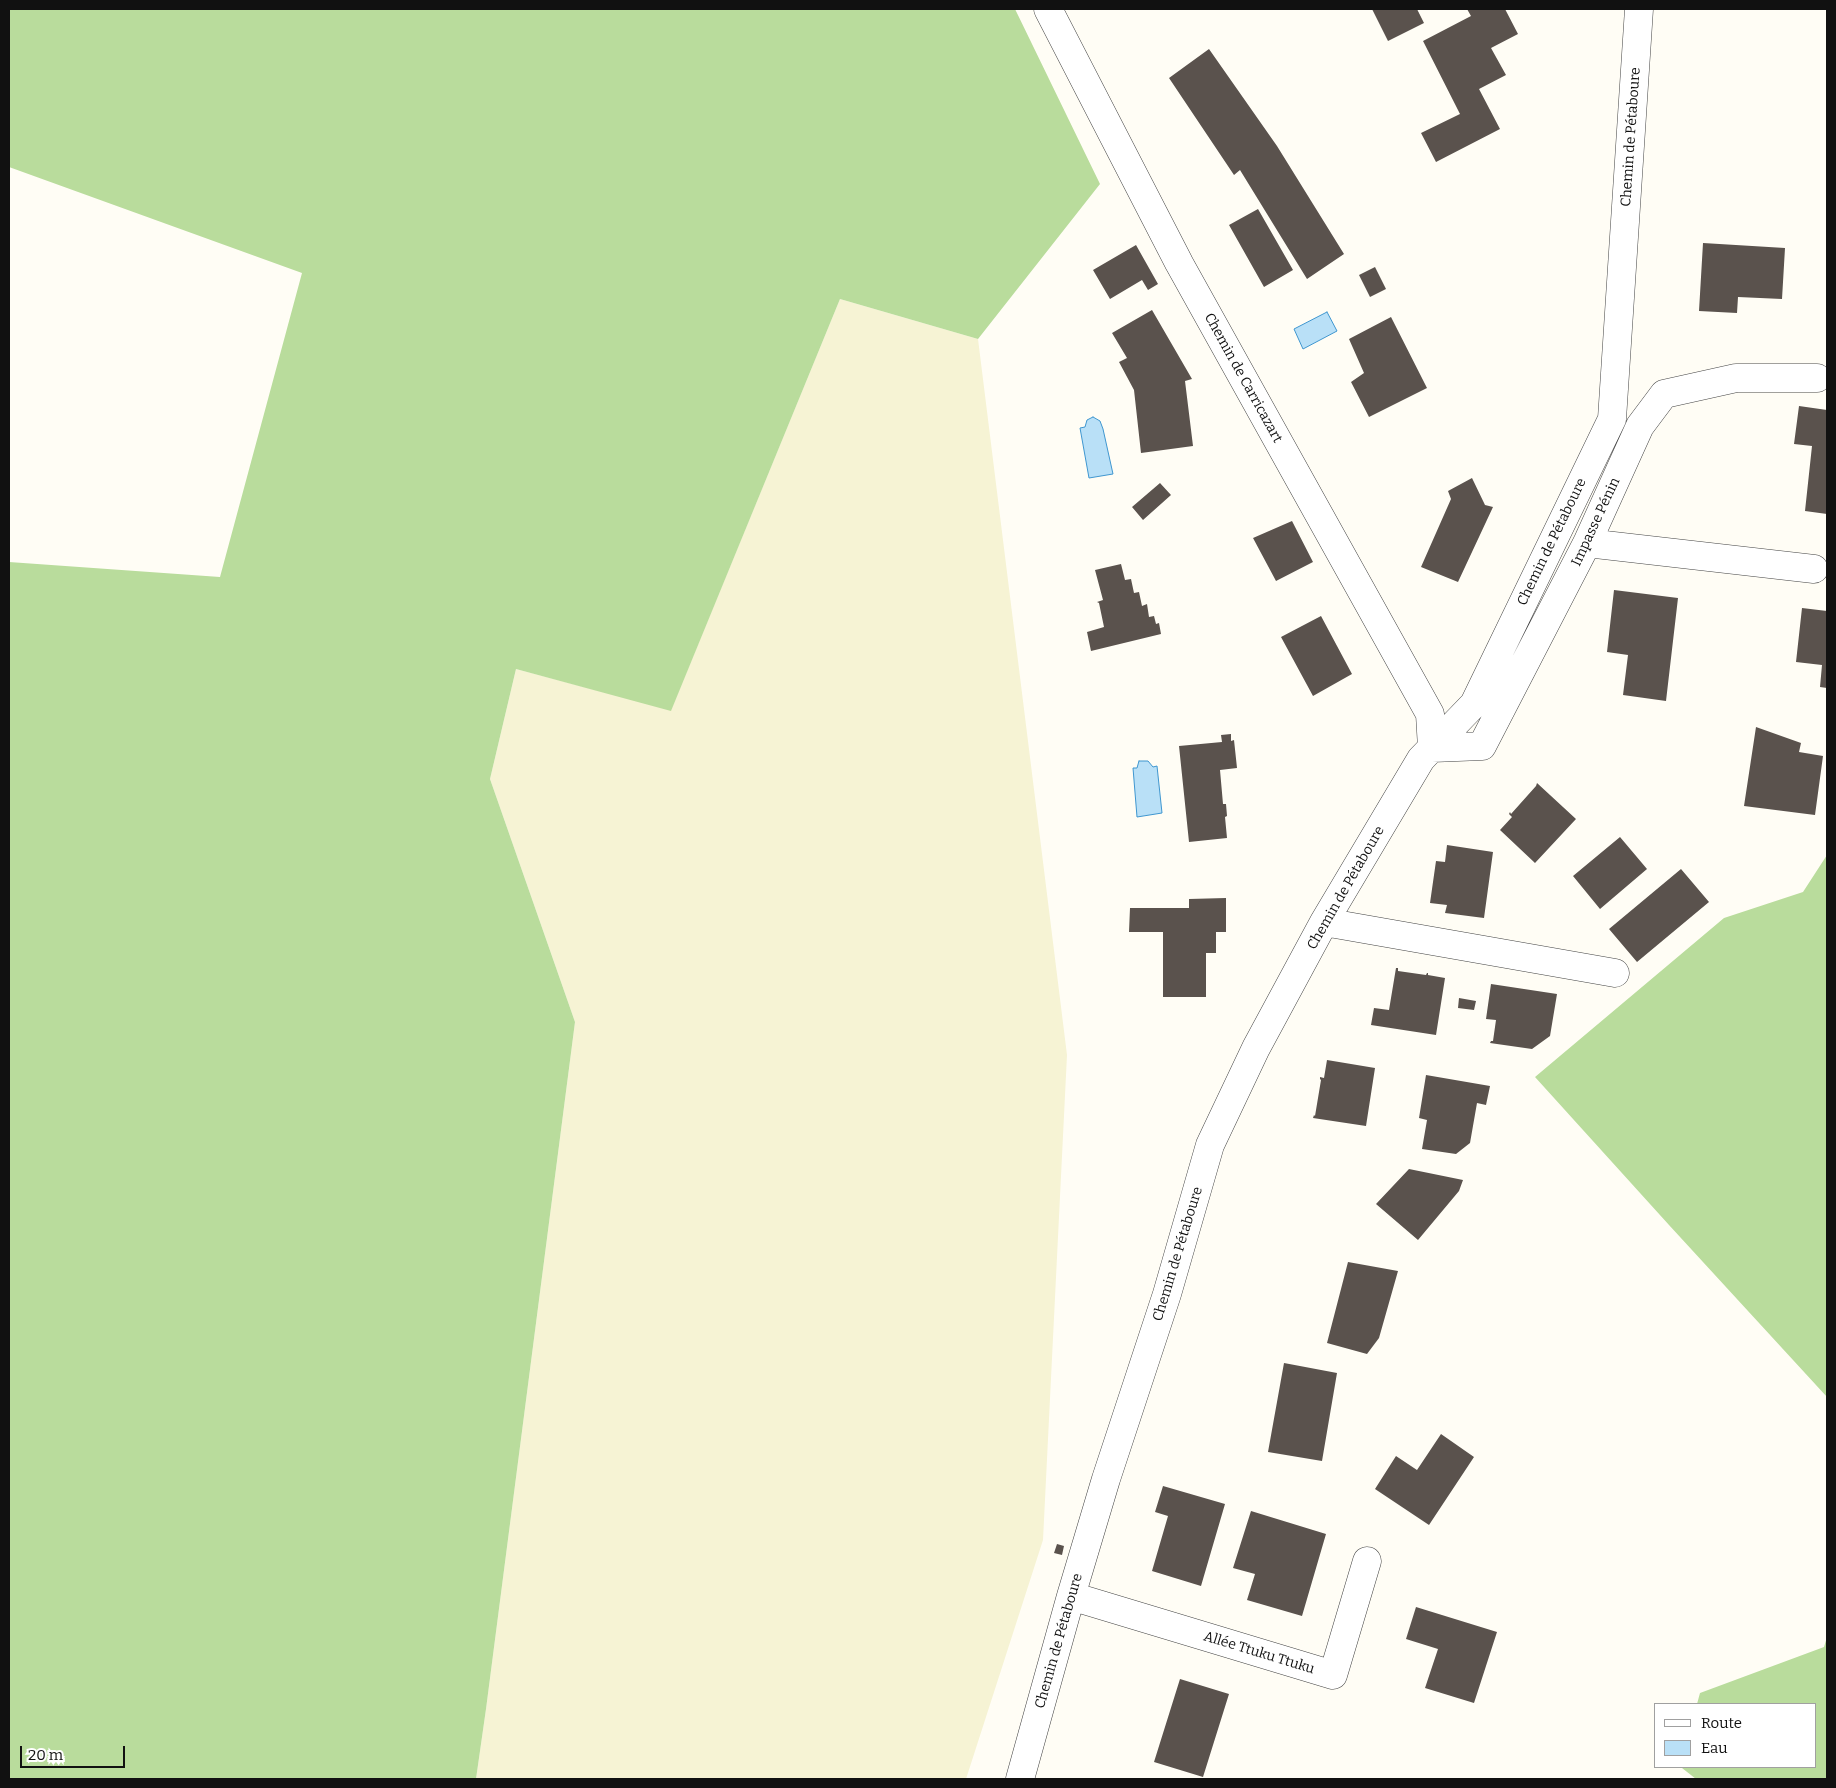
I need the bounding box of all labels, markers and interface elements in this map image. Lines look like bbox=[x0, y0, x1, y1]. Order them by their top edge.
street label: Chemin de Pétaboure bbox=[1618, 67, 1644, 207]
street label: Chemin de Carricazart bbox=[1200, 310, 1286, 446]
street label: Impasse Pénin bbox=[1568, 475, 1624, 569]
street label: Chemin de Pétaboure bbox=[1514, 476, 1590, 608]
street label: Chemin de Pétaboure bbox=[1304, 823, 1388, 953]
street label: Chemin de Pétaboure bbox=[1150, 1185, 1206, 1323]
street label: Chemin de Pétaboure bbox=[1032, 1572, 1086, 1710]
street label: Allée Ttuku Ttuku bbox=[1202, 1628, 1316, 1678]
legend bbox=[1654, 1703, 1816, 1768]
text: Route bbox=[1701, 1714, 1742, 1732]
scale bar bbox=[22, 1736, 128, 1768]
text: Eau bbox=[1701, 1739, 1728, 1757]
text: 20 m bbox=[28, 1746, 63, 1764]

